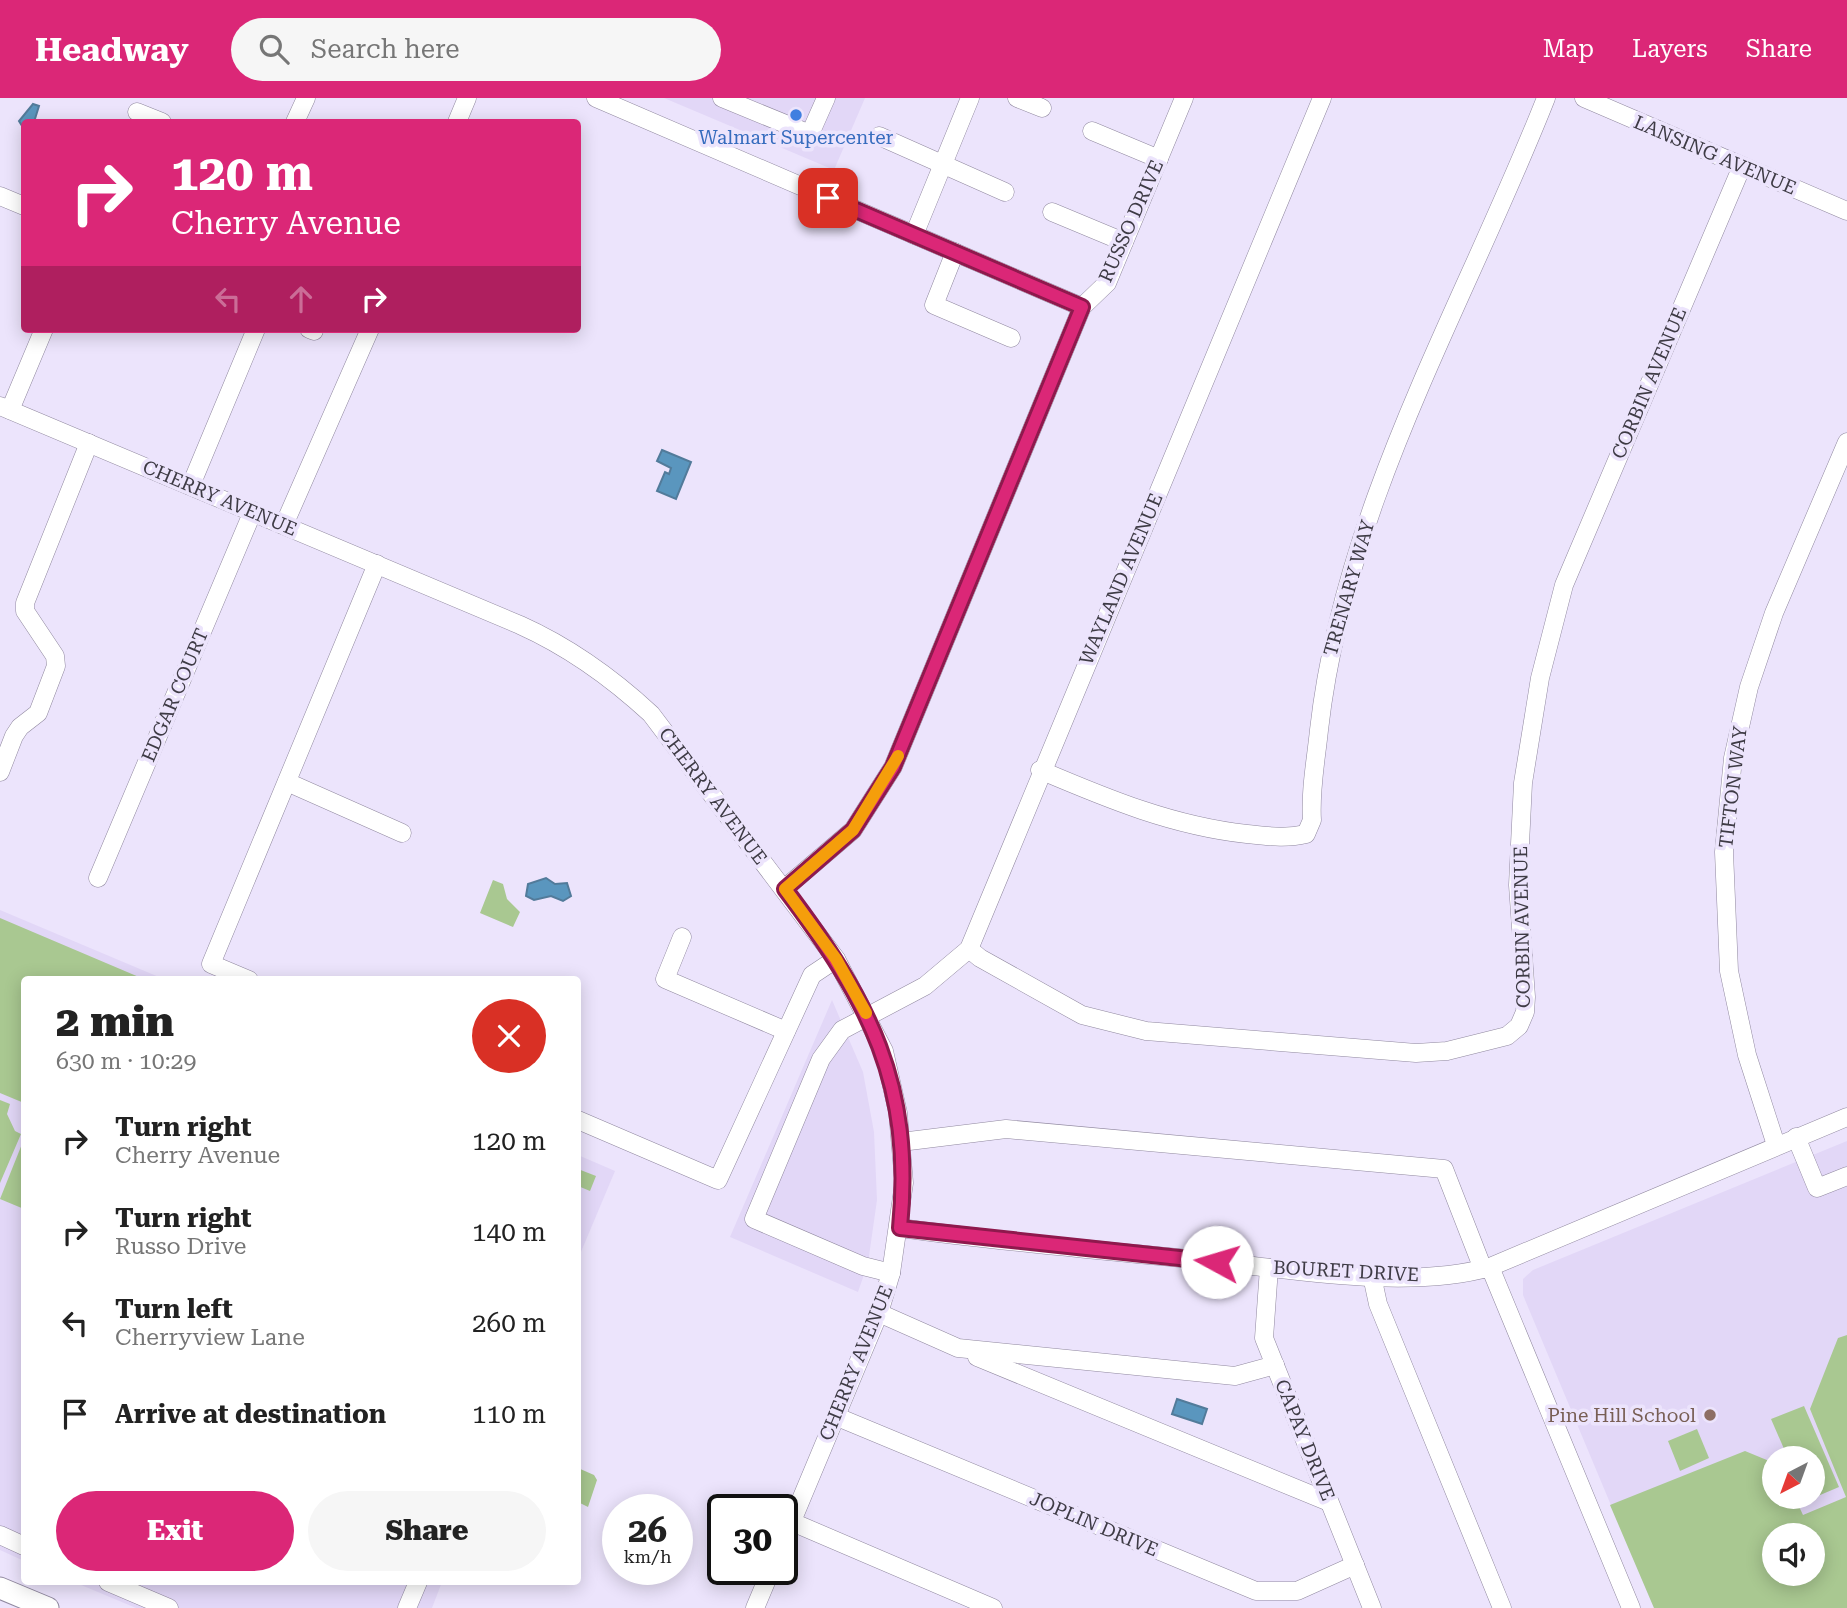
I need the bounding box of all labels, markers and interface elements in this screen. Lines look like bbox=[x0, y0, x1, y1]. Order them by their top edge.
search box bbox=[231, 18, 721, 81]
text: Headway bbox=[35, 30, 189, 69]
icon: search bbox=[255, 30, 293, 68]
text: Search here bbox=[311, 34, 460, 64]
text: Map bbox=[1543, 35, 1594, 63]
text: Layers bbox=[1632, 35, 1708, 63]
text: Share bbox=[1746, 35, 1812, 63]
marker: Walmart Supercenter bbox=[788, 107, 804, 123]
street label: LANSING AVENUE bbox=[1630, 110, 1800, 200]
place label: Walmart Supercenter bbox=[699, 126, 894, 149]
text: 120 m bbox=[171, 145, 313, 202]
icon: right bbox=[56, 147, 147, 238]
street label: RUSSO DRIVE bbox=[1094, 156, 1168, 286]
pin bbox=[798, 168, 858, 228]
icon: arrive bbox=[809, 179, 847, 217]
text: Cherry Avenue bbox=[171, 204, 401, 242]
icon: left bbox=[209, 280, 247, 318]
icon: ahead bbox=[282, 280, 320, 318]
icon: right bbox=[355, 280, 393, 318]
street label: CORBIN AVENUE bbox=[1607, 304, 1691, 462]
street label: CHERRY AVENUE bbox=[139, 455, 301, 541]
street label: WAYLAND AVENUE bbox=[1074, 490, 1168, 668]
street label: TRENARY WAY bbox=[1319, 517, 1379, 659]
street label: EDGAR COURT bbox=[137, 625, 213, 765]
street label: CHERRY AVENUE bbox=[654, 723, 772, 869]
street label: TIFTON WAY bbox=[1714, 725, 1752, 849]
street label: CORBIN AVENUE bbox=[1509, 846, 1535, 1008]
text: 2 min bbox=[56, 997, 174, 1046]
button: close bbox=[472, 999, 546, 1073]
text: 630 m · 10:29 bbox=[56, 1048, 196, 1075]
text: Turn right bbox=[115, 1112, 251, 1142]
icon: right bbox=[56, 1122, 94, 1160]
text: 120 m bbox=[472, 1126, 546, 1156]
text: Cherry Avenue bbox=[115, 1142, 280, 1169]
text: Turn right bbox=[115, 1203, 251, 1233]
icon: right bbox=[56, 1213, 94, 1251]
text: 140 m bbox=[472, 1217, 546, 1247]
position arrow bbox=[1180, 1225, 1254, 1299]
text: Russo Drive bbox=[115, 1233, 247, 1260]
street label: BOURET DRIVE bbox=[1272, 1256, 1420, 1286]
street label: CHERRY AVENUE bbox=[814, 1282, 898, 1444]
text: Turn left bbox=[115, 1294, 233, 1324]
icon: left bbox=[56, 1304, 94, 1342]
text: 260 m bbox=[472, 1308, 546, 1338]
text: Cherryview Lane bbox=[115, 1324, 305, 1351]
street label: CAPAY DRIVE bbox=[1270, 1376, 1340, 1504]
icon: arrive bbox=[56, 1395, 94, 1433]
text: Arrive at destination bbox=[115, 1399, 386, 1429]
text: 110 m bbox=[472, 1399, 546, 1429]
place label: Pine Hill School bbox=[1548, 1404, 1696, 1427]
marker: Pine Hill School bbox=[1702, 1407, 1718, 1423]
north arrow bbox=[1762, 1446, 1825, 1508]
map controls bbox=[1762, 1446, 1825, 1586]
street label: JOPLIN DRIVE bbox=[1026, 1487, 1162, 1561]
button: Exit bbox=[56, 1491, 294, 1571]
button: Share bbox=[308, 1491, 546, 1571]
speed limit sign: 30 bbox=[707, 1494, 798, 1585]
text: 26 bbox=[628, 1510, 667, 1551]
button: sound bbox=[1762, 1523, 1825, 1586]
text: km/h bbox=[623, 1546, 672, 1567]

